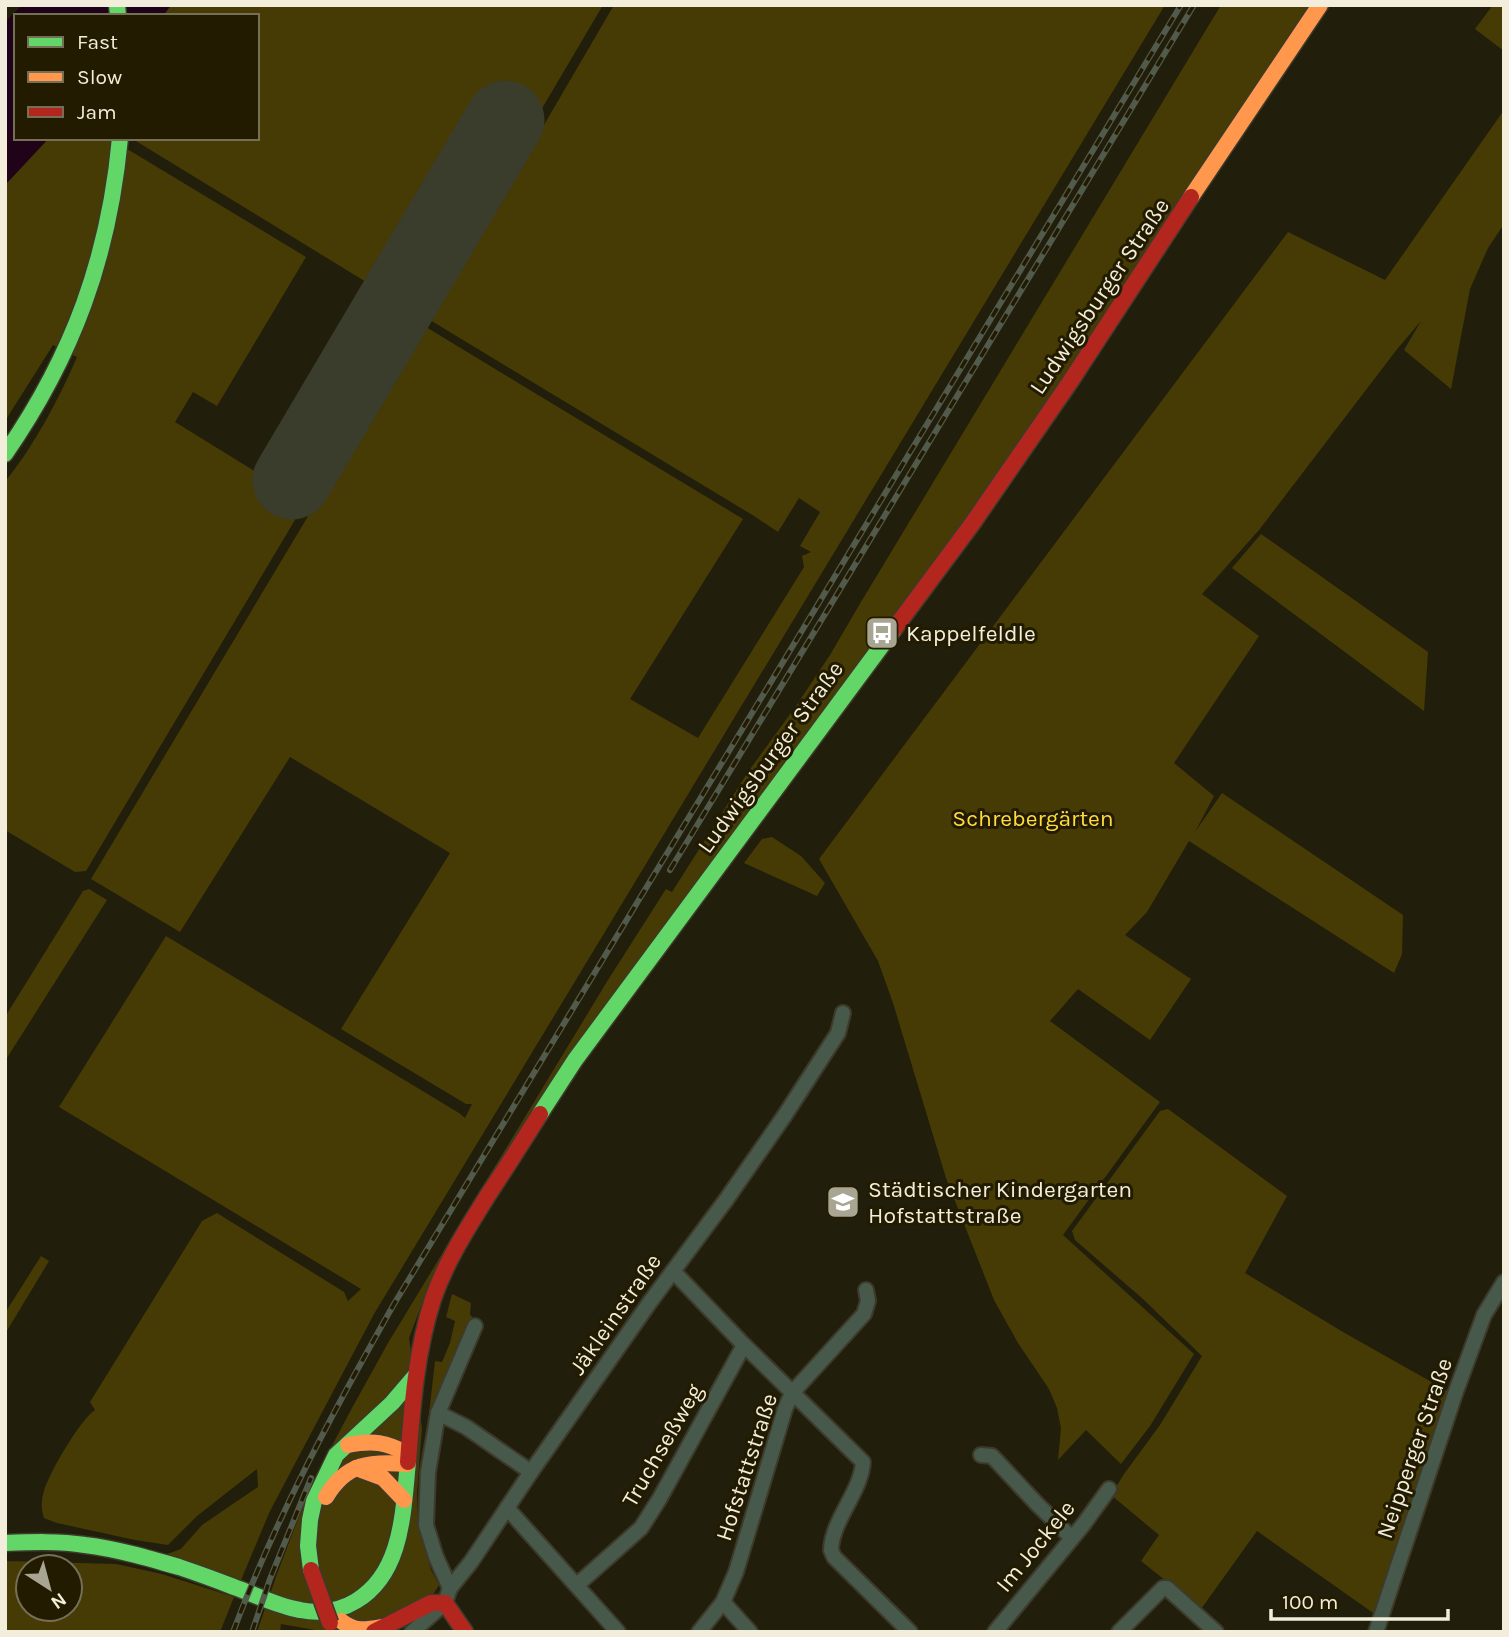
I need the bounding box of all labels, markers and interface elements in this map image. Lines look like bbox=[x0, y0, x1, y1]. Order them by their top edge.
legend bbox=[14, 14, 259, 140]
text: Fast bbox=[77, 30, 118, 54]
text: Slow bbox=[77, 65, 122, 89]
text: Jam bbox=[77, 100, 117, 124]
street label: Ludwigsburger Straße bbox=[1024, 193, 1175, 399]
bus stop icon: Kappelfeldle bbox=[863, 614, 901, 652]
place label: Kappelfeldle bbox=[906, 620, 1036, 647]
street label: Ludwigsburger Straße bbox=[692, 656, 849, 858]
park label: Schrebergärten bbox=[952, 805, 1114, 832]
place label: Städtischer Kindergarten Hofstattstraße bbox=[868, 1176, 1132, 1229]
school or university icon: Städtischer Kindergarten Hofstattstraße bbox=[824, 1183, 862, 1221]
street label: Jäkleinstraße bbox=[564, 1249, 667, 1380]
street label: Neipperger Straße bbox=[1371, 1354, 1458, 1542]
street label: Truchseßweg bbox=[616, 1379, 708, 1511]
street label: Hofstattstraße bbox=[710, 1390, 783, 1544]
street label: Im Jockele bbox=[990, 1495, 1081, 1598]
north arrow bbox=[14, 1553, 84, 1623]
scale bar bbox=[1271, 1578, 1448, 1622]
text: N bbox=[46, 1588, 70, 1614]
text: 100 m bbox=[1282, 1590, 1339, 1614]

